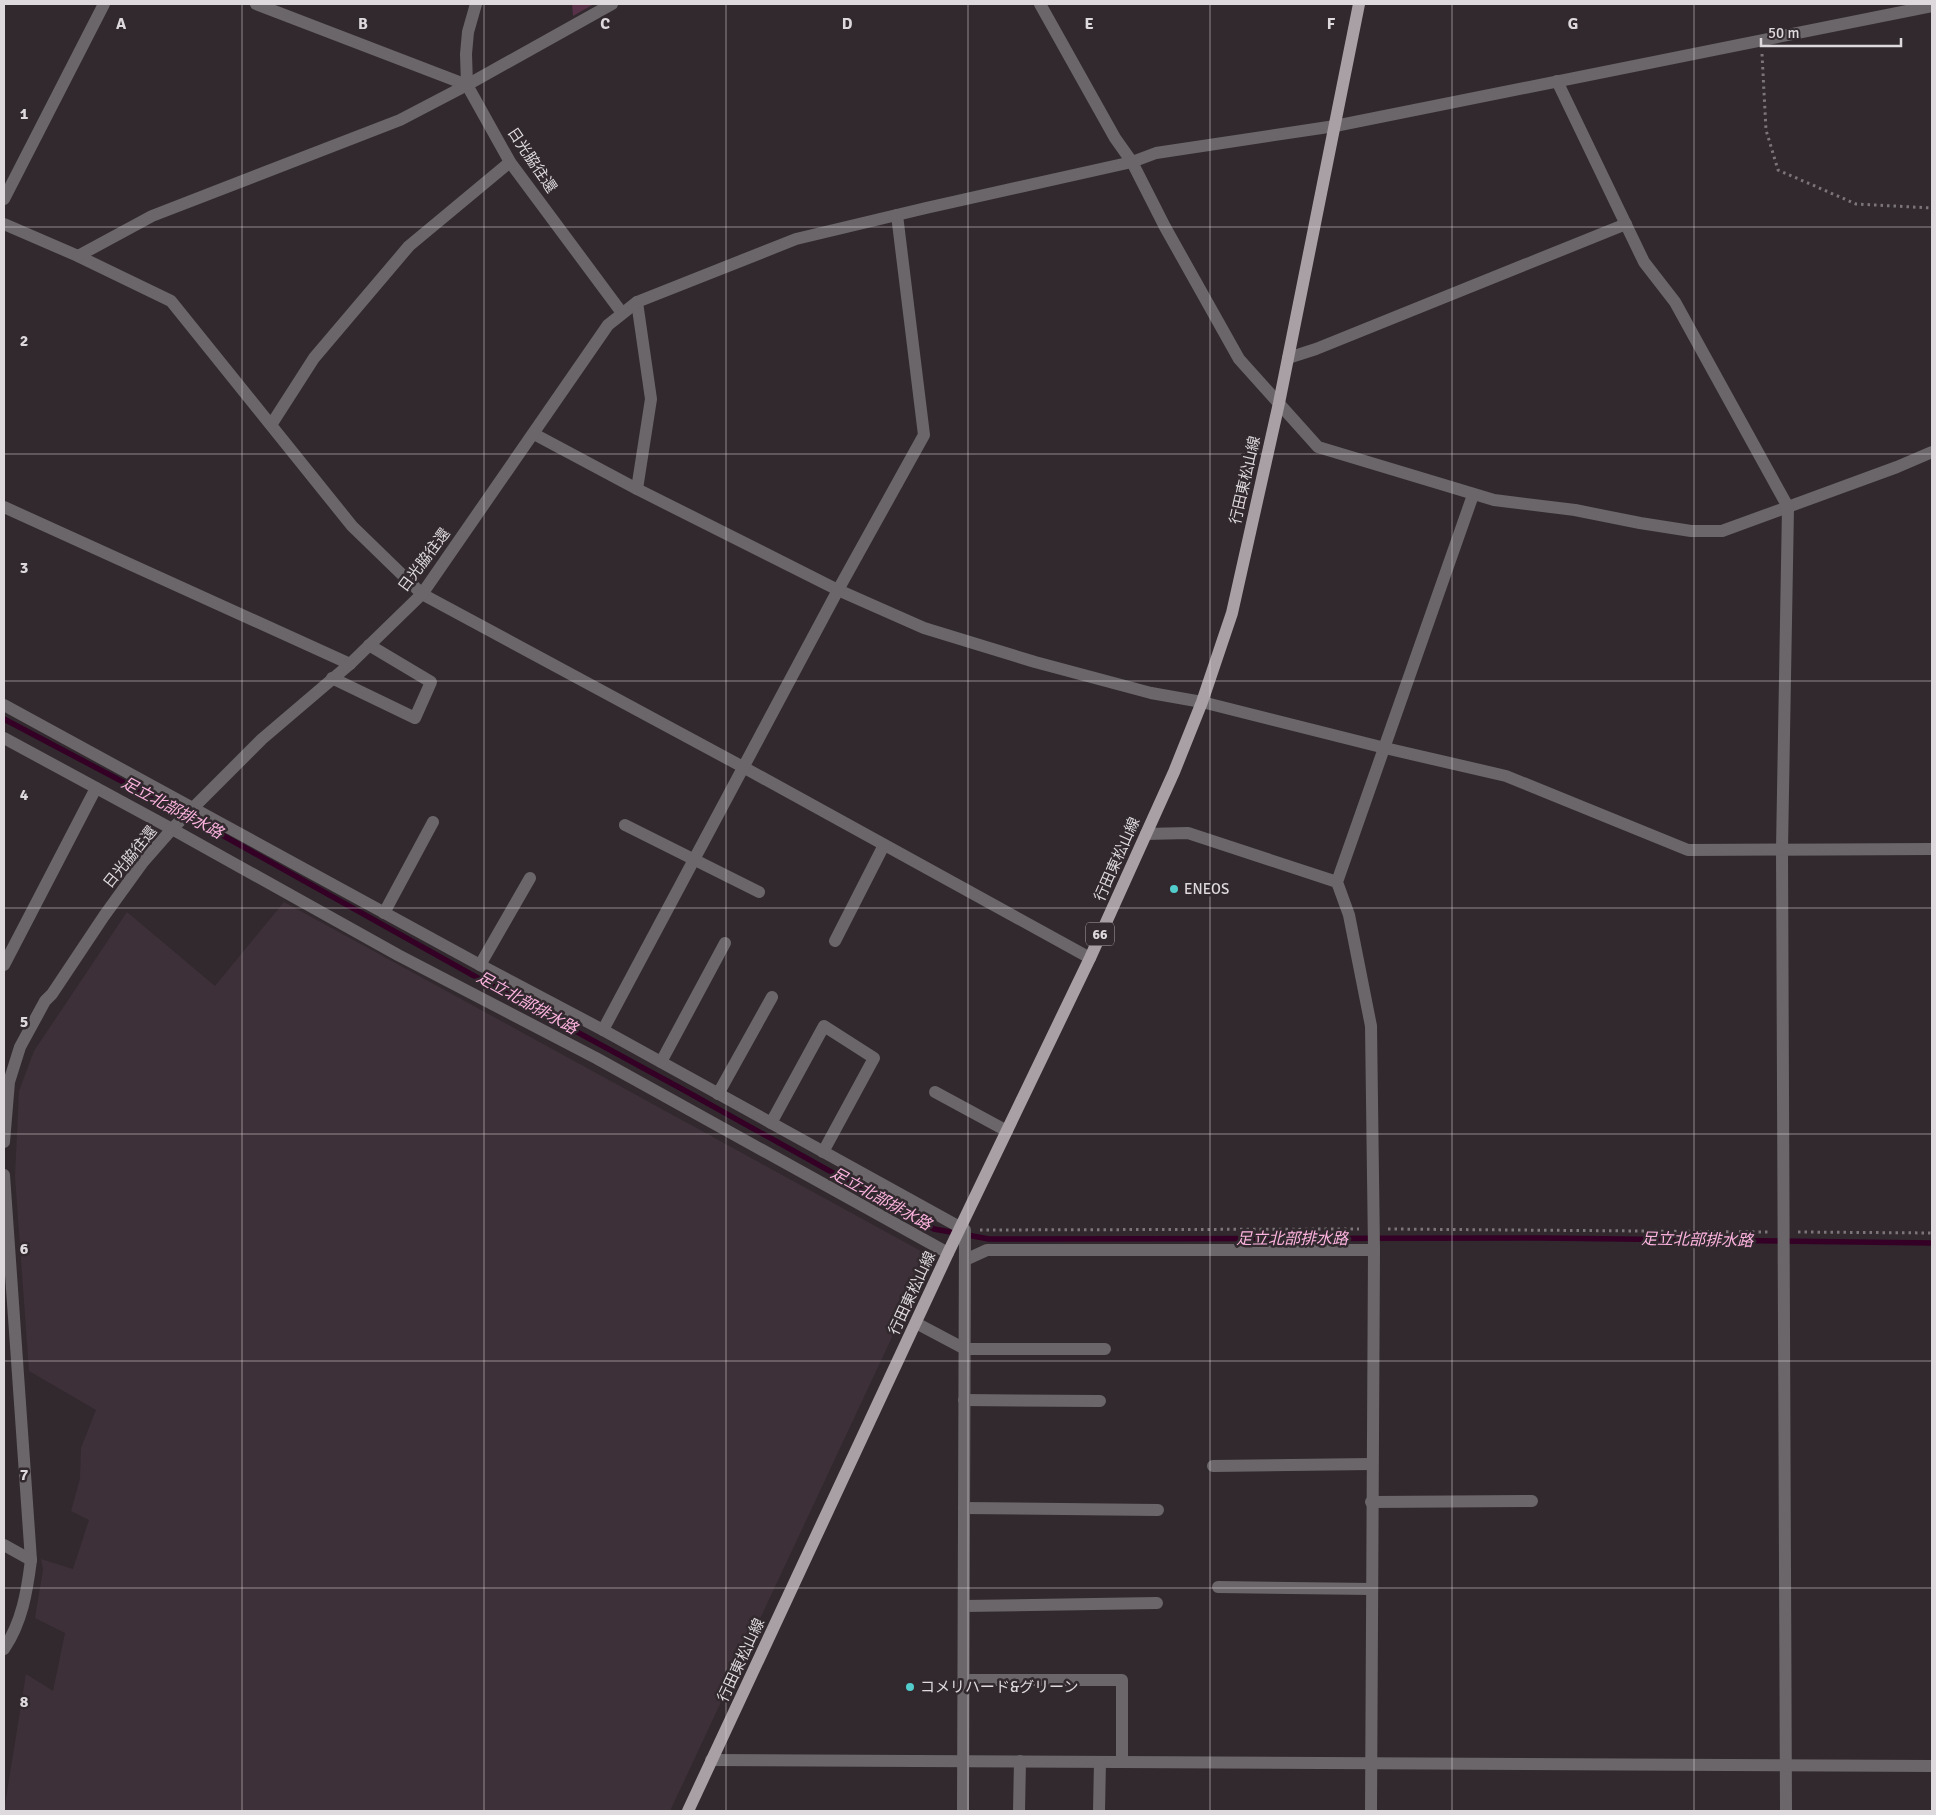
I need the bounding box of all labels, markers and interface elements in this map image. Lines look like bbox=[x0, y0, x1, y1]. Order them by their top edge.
text: A bbox=[116, 14, 127, 34]
text: B bbox=[358, 14, 368, 34]
text: C bbox=[600, 14, 610, 34]
text: D bbox=[842, 14, 853, 34]
text: E bbox=[1084, 14, 1094, 34]
text: F bbox=[1327, 14, 1336, 34]
text: G bbox=[1568, 14, 1578, 34]
scale bar bbox=[1761, 15, 1901, 47]
text: 50 m bbox=[1768, 24, 1799, 42]
text: 1 bbox=[20, 104, 29, 124]
street label: 日光脇往還 bbox=[504, 124, 560, 196]
text: 2 bbox=[20, 331, 28, 351]
street label: 行田東松山線 bbox=[1226, 434, 1264, 526]
street label: 日光脇往還 bbox=[394, 525, 454, 595]
text: 3 bbox=[20, 558, 28, 578]
water label: 足立北部排水路 bbox=[118, 773, 228, 844]
text: 4 bbox=[20, 785, 29, 805]
street label: 行田東松山線 bbox=[1090, 814, 1144, 904]
street label: 日光脇往還 bbox=[99, 822, 161, 892]
place label: ENEOS bbox=[1184, 880, 1229, 898]
marker: ENEOS bbox=[1168, 883, 1180, 895]
road number: 66 bbox=[1086, 922, 1114, 946]
water label: 足立北部排水路 bbox=[473, 967, 583, 1040]
text: 5 bbox=[20, 1012, 28, 1032]
water label: 足立北部排水路 bbox=[827, 1163, 937, 1236]
water label: 足立北部排水路 bbox=[1236, 1229, 1350, 1249]
water label: 足立北部排水路 bbox=[1641, 1229, 1755, 1251]
text: 6 bbox=[20, 1239, 29, 1259]
street label: 行田東松山線 bbox=[885, 1248, 939, 1338]
text: 7 bbox=[20, 1465, 29, 1485]
street label: 行田東松山線 bbox=[714, 1615, 768, 1705]
place label: コメリハード&グリーン bbox=[920, 1678, 1079, 1696]
marker: コメリハード&グリーン bbox=[904, 1681, 916, 1693]
text: 8 bbox=[20, 1692, 29, 1712]

